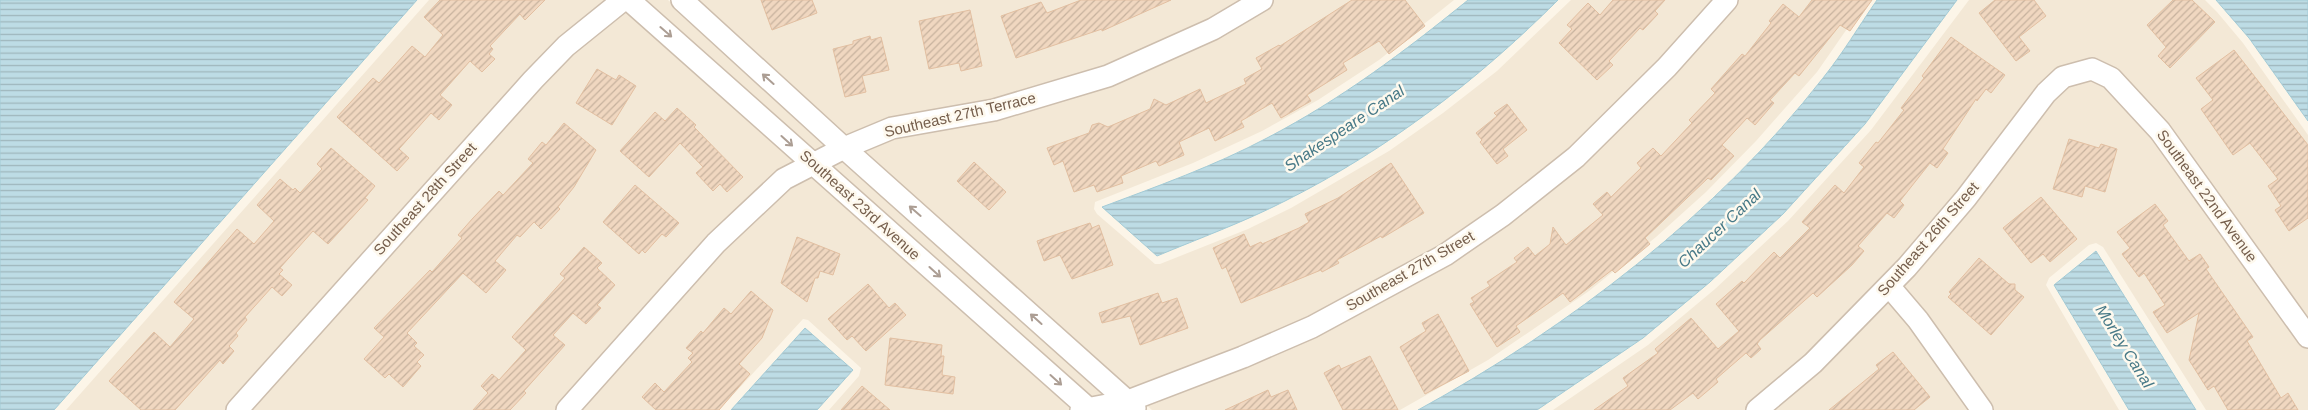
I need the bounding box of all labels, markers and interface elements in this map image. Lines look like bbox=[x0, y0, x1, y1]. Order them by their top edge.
one-way arrow bbox=[659, 26, 672, 37]
one-way arrow bbox=[761, 73, 774, 85]
water label: Shakespeare Canal bbox=[1281, 82, 1408, 175]
street label: Southeast 27th Terrace bbox=[883, 89, 1037, 140]
street label: Southeast 22nd Avenue bbox=[2154, 126, 2261, 265]
one-way arrow bbox=[780, 135, 793, 147]
street label: Southeast 28th Street bbox=[370, 138, 480, 258]
street label: Southeast 23rd Avenue bbox=[797, 146, 924, 263]
street label: Southeast 26th Street bbox=[1874, 178, 1982, 299]
water label: Chaucer Canal bbox=[1675, 185, 1764, 271]
one-way arrow bbox=[908, 205, 921, 217]
street label: Southeast 27th Street bbox=[1343, 227, 1478, 314]
one-way arrow bbox=[928, 266, 941, 278]
water label: Morley Canal bbox=[2092, 302, 2157, 391]
one-way arrow bbox=[1030, 313, 1043, 324]
one-way arrow bbox=[1050, 374, 1063, 385]

